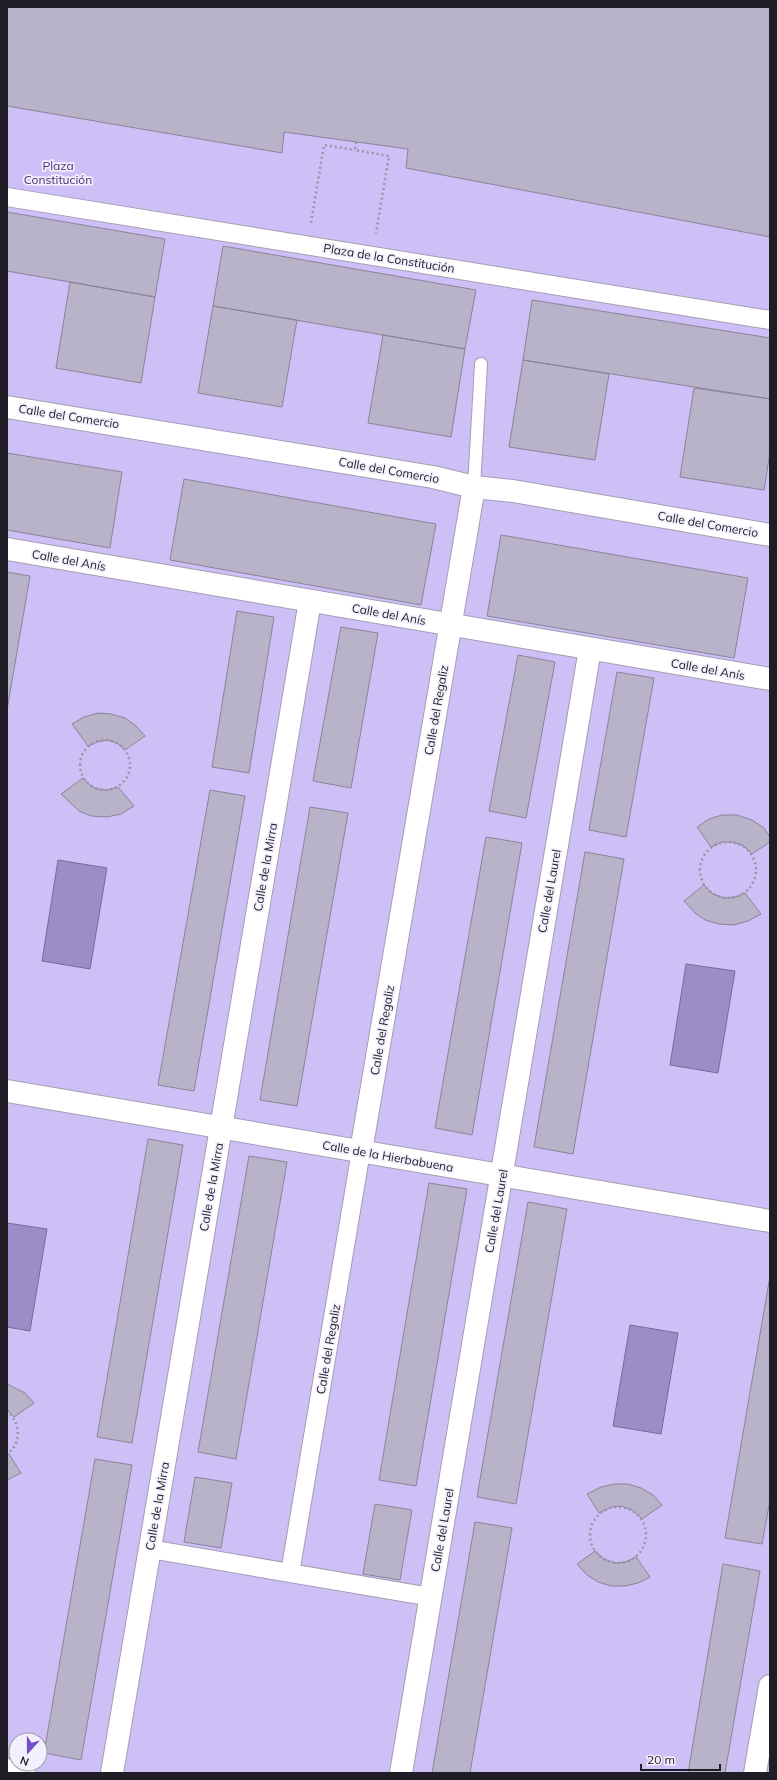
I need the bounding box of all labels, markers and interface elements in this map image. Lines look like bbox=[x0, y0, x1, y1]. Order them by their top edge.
park label: Plaza Constitución bbox=[24, 158, 92, 187]
street label: Plaza de la Constitución bbox=[322, 240, 456, 276]
street label: Calle del Comercio bbox=[17, 401, 121, 431]
street label: Calle del Comercio bbox=[338, 454, 441, 486]
street label: Calle del Comercio bbox=[657, 508, 760, 540]
street label: Calle del Anís bbox=[31, 546, 107, 574]
street label: Calle del Anís bbox=[351, 600, 427, 628]
street label: Calle del Anís bbox=[670, 655, 746, 683]
street label: Calle del Regaliz bbox=[421, 664, 451, 756]
street label: Calle de la Mirra bbox=[250, 822, 280, 912]
street label: Calle del Laurel bbox=[534, 848, 564, 934]
street label: Calle del Regaliz bbox=[367, 984, 397, 1076]
street label: Calle de la Hierbabuena bbox=[321, 1137, 455, 1175]
street label: Calle de la Mirra bbox=[196, 1142, 226, 1232]
street label: Calle del Laurel bbox=[481, 1168, 511, 1254]
street label: Calle del Regaliz bbox=[313, 1303, 343, 1395]
street label: Calle de la Mirra bbox=[142, 1461, 172, 1551]
street label: Calle del Laurel bbox=[427, 1487, 457, 1573]
north arrow bbox=[8, 1732, 48, 1772]
scale bar bbox=[641, 1746, 720, 1772]
text: 20 m bbox=[647, 1752, 675, 1767]
text: N bbox=[18, 1753, 31, 1769]

